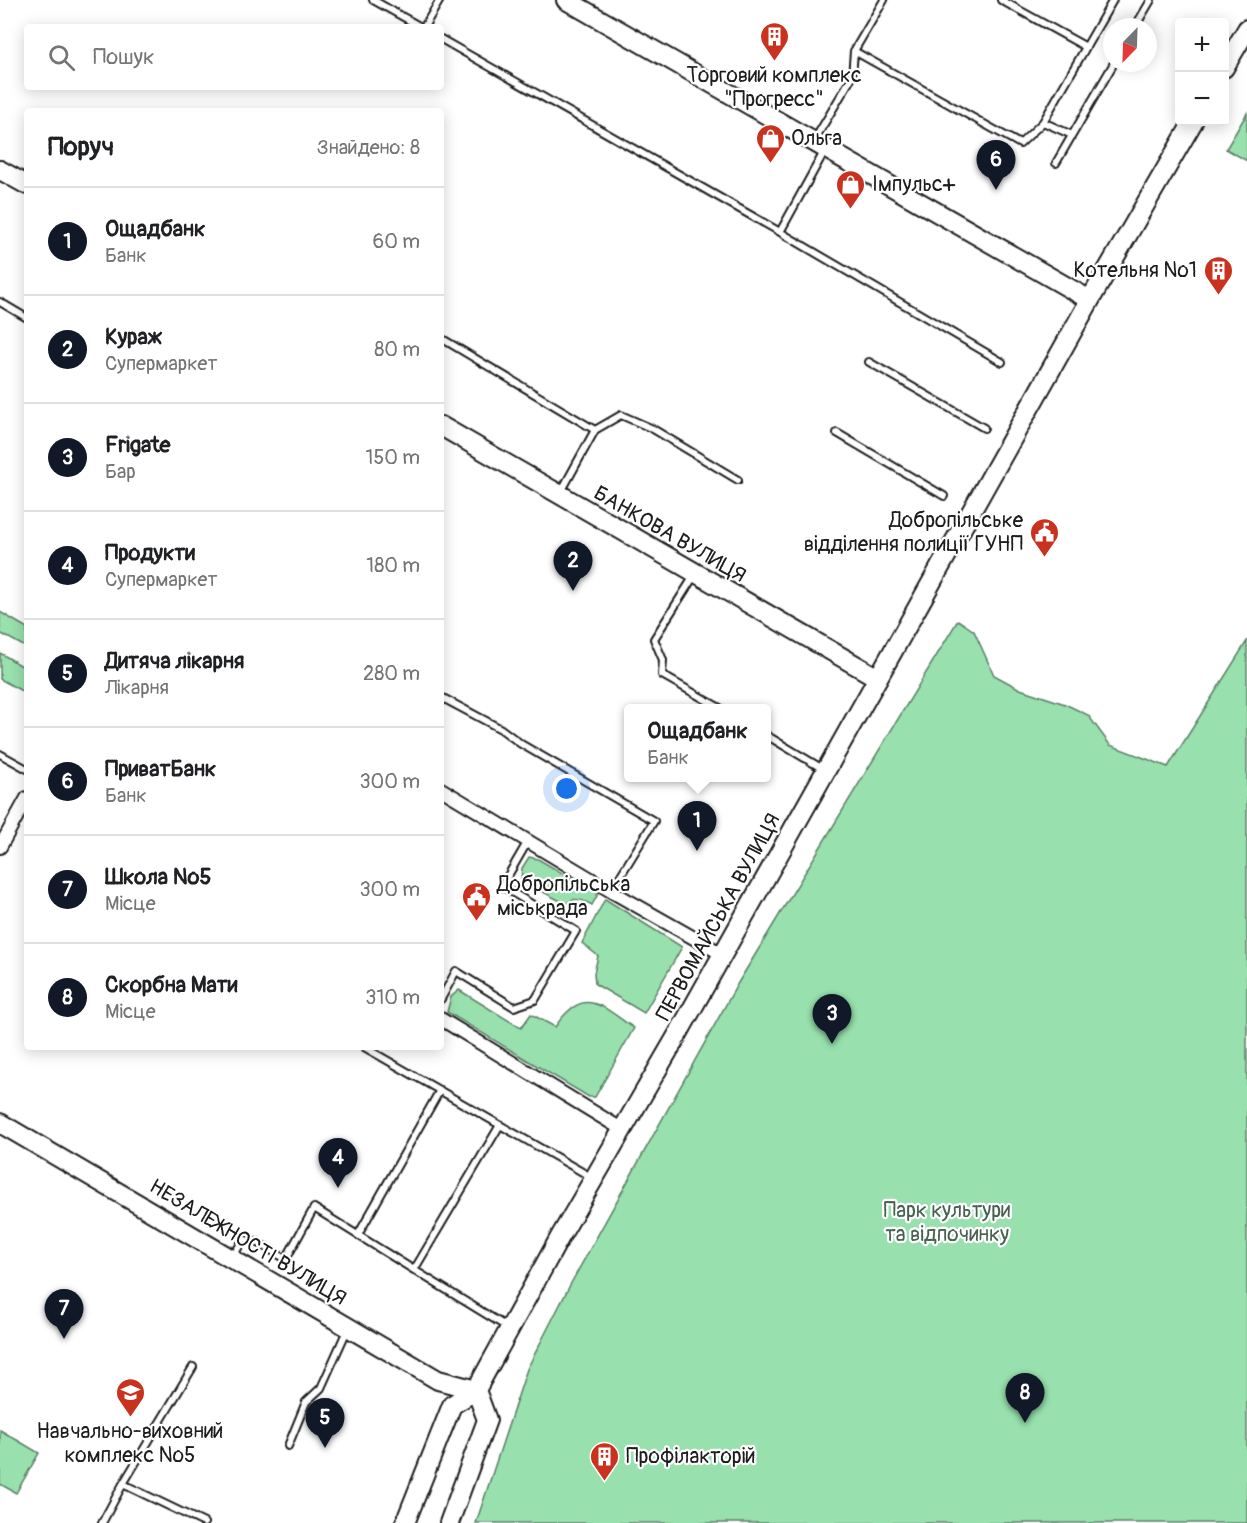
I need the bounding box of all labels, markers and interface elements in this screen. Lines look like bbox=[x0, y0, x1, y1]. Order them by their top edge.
north arrow bbox=[1103, 18, 1157, 72]
map controls bbox=[1175, 18, 1229, 126]
button: + bbox=[1175, 18, 1229, 72]
building icon: Торговий комплекс "Прогресс" bbox=[758, 20, 790, 62]
search box bbox=[24, 24, 444, 90]
icon: search bbox=[45, 41, 78, 74]
text: Пошук bbox=[93, 43, 154, 71]
place label: Торговий комплекс "Прогресс" bbox=[686, 62, 862, 113]
button: − bbox=[1175, 72, 1229, 126]
shop icon: Ольга bbox=[754, 122, 786, 164]
place label: Ольга bbox=[791, 125, 842, 152]
text: Поруч bbox=[48, 131, 114, 163]
text: Знайдено: 8 bbox=[317, 135, 420, 160]
pin: 6 bbox=[976, 140, 1016, 190]
shop icon: Імпульс+ bbox=[835, 168, 867, 210]
place label: Імпульс+ bbox=[872, 171, 956, 198]
text: Ощадбанк bbox=[105, 215, 205, 243]
text: 1 bbox=[64, 229, 71, 254]
text: 60 m bbox=[373, 229, 420, 254]
text: Банк bbox=[105, 243, 147, 268]
building icon: Котельня №1 bbox=[1202, 254, 1234, 296]
place label: Котельня №1 bbox=[1073, 257, 1197, 284]
text: Кураж bbox=[105, 323, 162, 351]
text: 2 bbox=[62, 337, 73, 362]
text: 80 m bbox=[374, 337, 420, 362]
text: Супермаркет bbox=[105, 351, 217, 376]
text: Frigate bbox=[105, 431, 170, 459]
text: 3 bbox=[62, 445, 73, 470]
text: 150 m bbox=[366, 445, 420, 470]
text: Бар bbox=[105, 459, 136, 484]
street label: БАНКОВА ВУЛИЦЯ bbox=[589, 480, 751, 589]
place label: Добропільське відділення полиції ГУНП bbox=[804, 507, 1024, 558]
public building icon: Добропільське відділення полиції ГУНП bbox=[1028, 516, 1060, 558]
text: Продукти bbox=[105, 539, 195, 567]
pin: 2 bbox=[554, 542, 592, 591]
text: 4 bbox=[62, 553, 73, 578]
text: 180 m bbox=[366, 553, 420, 578]
text: Супермаркет bbox=[105, 567, 217, 592]
text: Дитяча лікарня bbox=[105, 647, 244, 675]
text: 5 bbox=[62, 661, 73, 686]
text: 280 m bbox=[363, 661, 420, 686]
text: Лікарня bbox=[105, 675, 169, 700]
popup bbox=[624, 704, 771, 782]
text: Ощадбанк bbox=[647, 717, 748, 745]
text: Банк bbox=[647, 745, 689, 770]
text: ПриватБанк bbox=[105, 755, 216, 783]
text: 6 bbox=[62, 769, 73, 794]
text: 300 m bbox=[359, 769, 420, 794]
your location bbox=[552, 774, 581, 803]
text: Банк bbox=[105, 783, 147, 808]
pin: 1 bbox=[678, 802, 716, 851]
street label: ПЕРВОМАЙСЬКА ВУЛИЦЯ bbox=[650, 809, 787, 1026]
text: Школа №5 bbox=[105, 863, 211, 891]
place label: Добропільська міськрада bbox=[496, 871, 630, 922]
text: 7 bbox=[62, 877, 73, 902]
text: 300 m bbox=[359, 877, 420, 902]
public building icon: Добропільська міськрада bbox=[460, 880, 492, 922]
text: Місце bbox=[105, 891, 156, 916]
text: Скорбна Мати bbox=[105, 971, 238, 999]
text: 8 bbox=[62, 985, 73, 1010]
text: 310 m bbox=[365, 985, 420, 1010]
pin: 3 bbox=[812, 994, 852, 1044]
text: Місце bbox=[105, 999, 156, 1024]
pin: 4 bbox=[318, 1138, 358, 1188]
street label: НЕЗАЛЕЖНОСТІ ВУЛИЦЯ bbox=[144, 1173, 351, 1312]
park label: Парк культури та відпочинку bbox=[884, 1197, 1010, 1248]
pin: 7 bbox=[44, 1290, 84, 1339]
pin: 8 bbox=[1006, 1374, 1044, 1423]
school or university icon: Навчально-виховний комплекс №5 bbox=[114, 1376, 146, 1418]
pin: 5 bbox=[306, 1398, 344, 1448]
place label: Навчально-виховний комплекс №5 bbox=[37, 1418, 223, 1469]
building icon: Профілакторій bbox=[589, 1440, 621, 1482]
place label: Профілакторій bbox=[626, 1443, 756, 1470]

